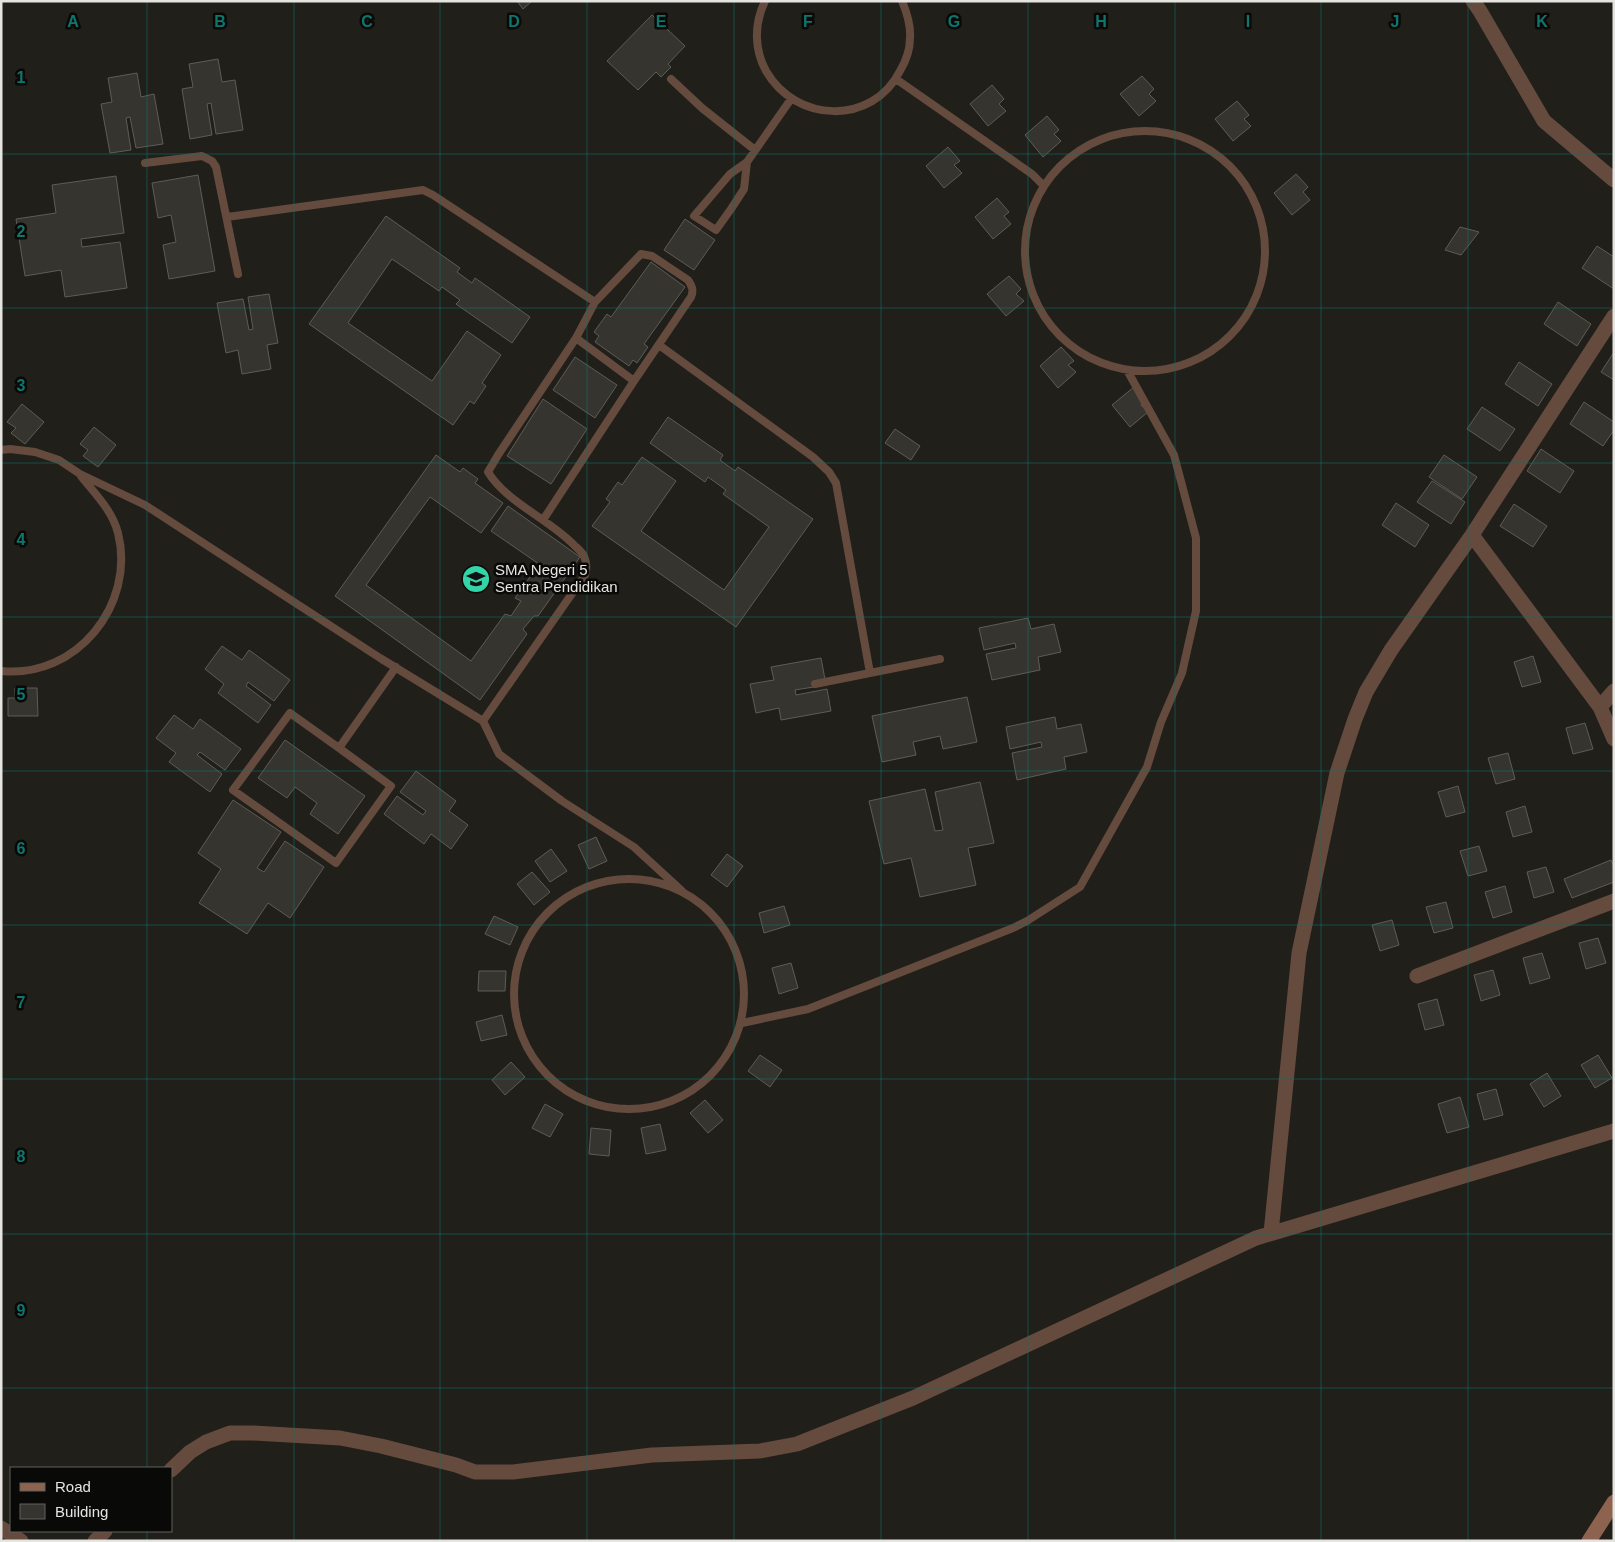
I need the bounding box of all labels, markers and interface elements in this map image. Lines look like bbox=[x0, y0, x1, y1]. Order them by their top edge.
text: A bbox=[67, 13, 79, 30]
text: B bbox=[214, 13, 226, 30]
text: C bbox=[361, 13, 373, 30]
text: D bbox=[508, 13, 520, 30]
text: E bbox=[656, 13, 667, 30]
text: F bbox=[803, 13, 813, 30]
text: G bbox=[948, 13, 960, 30]
text: H bbox=[1095, 13, 1107, 30]
text: I bbox=[1246, 13, 1250, 30]
text: J bbox=[1391, 13, 1399, 30]
text: K bbox=[1536, 13, 1548, 30]
text: 1 bbox=[17, 69, 26, 86]
text: 2 bbox=[17, 223, 26, 240]
text: 3 bbox=[17, 377, 26, 394]
text: 4 bbox=[17, 531, 26, 548]
place label: SMA Negeri 5 Sentra Pendidikan bbox=[495, 561, 618, 595]
school or university icon: SMA Negeri 5 Sentra Pendidikan bbox=[461, 564, 491, 594]
text: 5 bbox=[17, 686, 26, 703]
text: 6 bbox=[17, 840, 26, 857]
text: 7 bbox=[17, 994, 26, 1011]
text: 8 bbox=[17, 1148, 26, 1165]
text: 9 bbox=[17, 1302, 26, 1319]
legend bbox=[10, 1467, 172, 1532]
text: Road bbox=[55, 1478, 91, 1495]
text: Building bbox=[55, 1503, 108, 1520]

